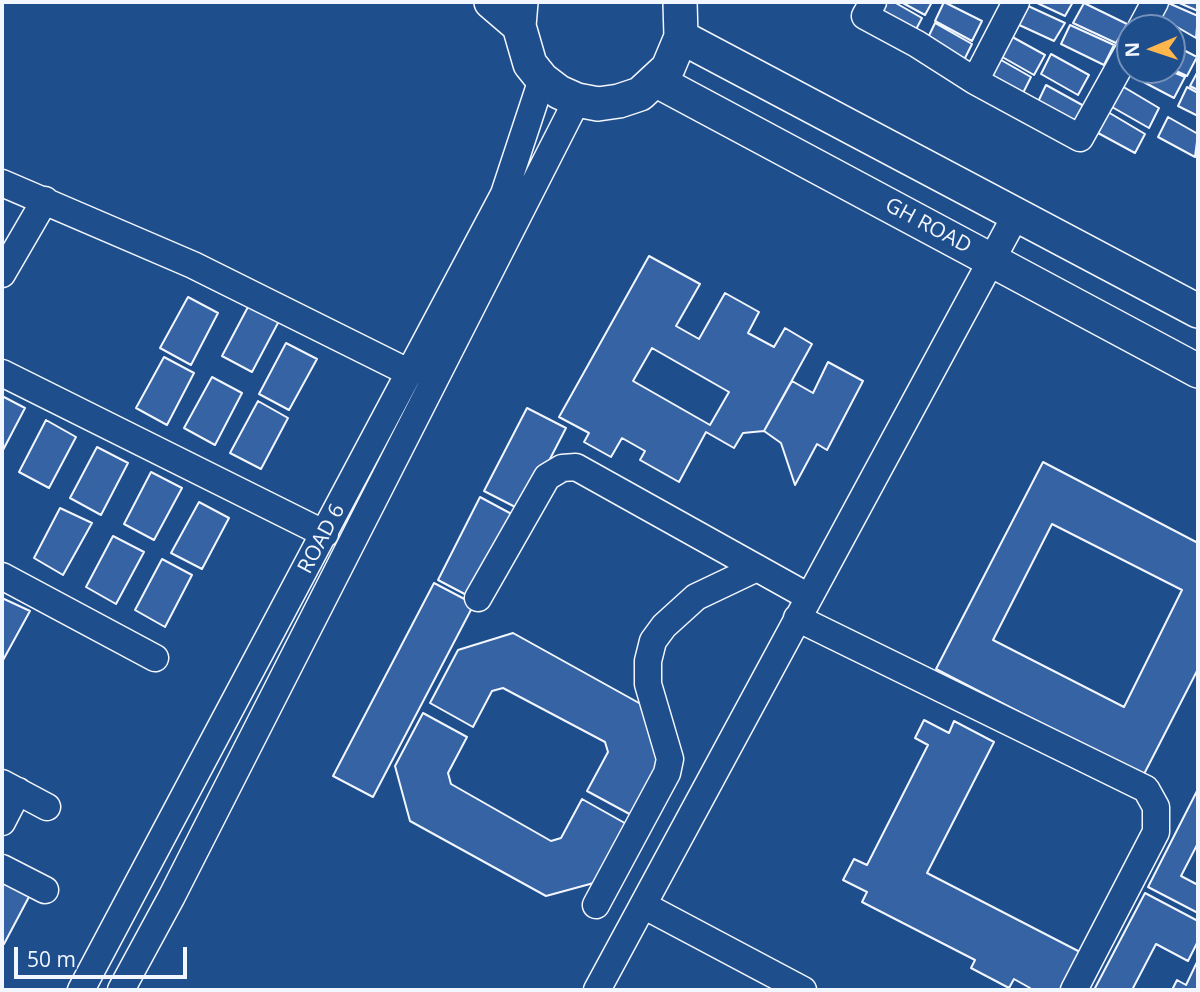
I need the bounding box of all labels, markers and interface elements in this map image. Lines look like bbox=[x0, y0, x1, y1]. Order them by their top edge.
north arrow bbox=[1116, 14, 1186, 84]
text: N bbox=[1119, 41, 1145, 58]
street label: GH ROAD bbox=[881, 193, 975, 259]
street label: ROAD 6 bbox=[293, 500, 351, 578]
scale bar bbox=[18, 932, 191, 976]
text: 50 m bbox=[27, 945, 76, 973]

